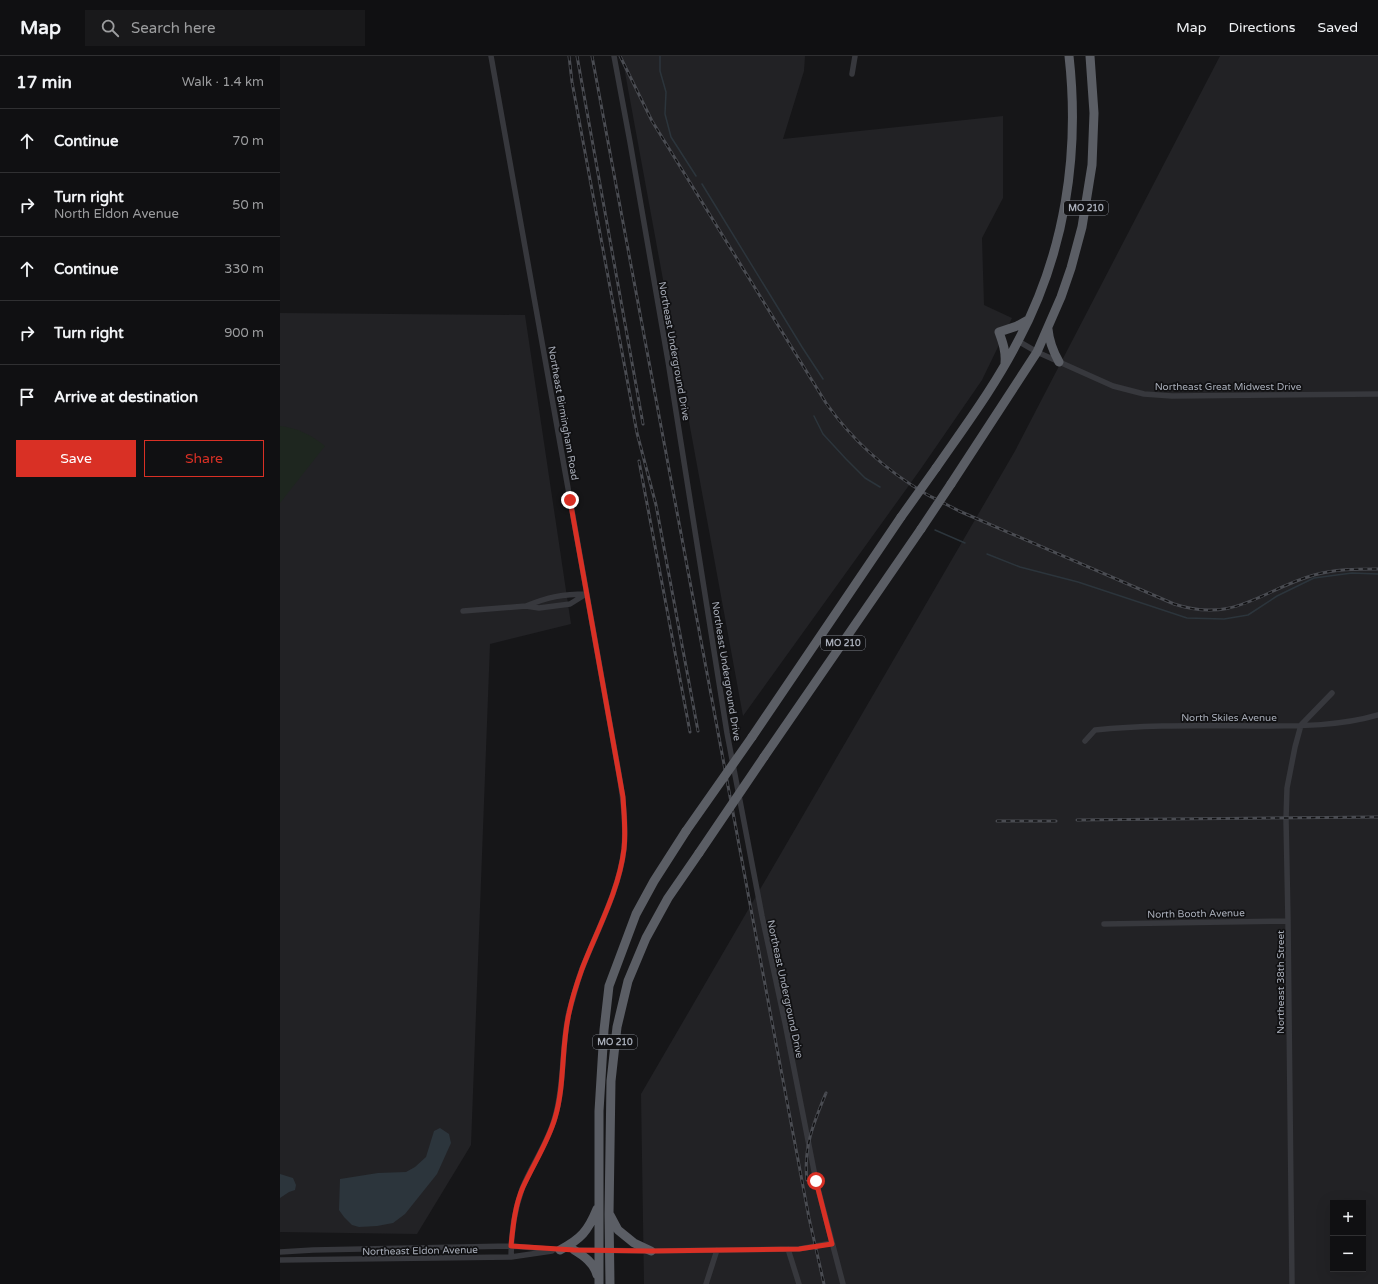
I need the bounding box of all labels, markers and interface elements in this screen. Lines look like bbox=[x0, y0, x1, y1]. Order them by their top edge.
search box bbox=[85, 10, 365, 46]
text: Map bbox=[20, 17, 61, 39]
icon: search bbox=[99, 17, 121, 39]
text: Search here bbox=[131, 19, 215, 37]
text: Map bbox=[1176, 19, 1207, 36]
text: Directions bbox=[1229, 19, 1296, 36]
text: Saved bbox=[1318, 19, 1358, 36]
text: 17 min bbox=[16, 72, 72, 93]
text: Walk · 1.4 km bbox=[182, 74, 264, 90]
icon: ahead bbox=[16, 130, 38, 152]
text: Continue bbox=[54, 132, 118, 150]
text: 70 m bbox=[232, 133, 264, 149]
text: Turn right bbox=[54, 188, 124, 206]
icon: right bbox=[16, 194, 38, 216]
text: 50 m bbox=[232, 197, 264, 213]
road number: MO 210 bbox=[1064, 201, 1108, 215]
text: North Eldon Avenue bbox=[54, 206, 179, 222]
icon: ahead bbox=[16, 258, 38, 280]
text: Continue bbox=[54, 260, 118, 278]
text: 330 m bbox=[224, 261, 264, 277]
street label: Northeast Underground Drive bbox=[656, 281, 692, 422]
icon: right bbox=[16, 322, 38, 344]
text: Turn right bbox=[54, 324, 124, 342]
text: 900 m bbox=[224, 325, 264, 341]
street label: Northeast Birmingham Road bbox=[545, 345, 581, 481]
street label: Northeast Great Midwest Drive bbox=[1155, 381, 1302, 393]
icon: arrive bbox=[16, 386, 38, 408]
text: Arrive at destination bbox=[54, 388, 198, 406]
button: Save bbox=[16, 440, 136, 477]
button: Share bbox=[144, 440, 264, 477]
route end bbox=[561, 491, 579, 509]
street label: Northeast Underground Drive bbox=[709, 601, 743, 742]
road number: MO 210 bbox=[821, 636, 865, 650]
street label: North Skiles Avenue bbox=[1181, 712, 1277, 724]
street label: North Booth Avenue bbox=[1147, 907, 1245, 921]
street label: Northeast Underground Drive bbox=[764, 919, 806, 1060]
street label: Northeast 38th Street bbox=[1275, 930, 1287, 1034]
road number: MO 210 bbox=[593, 1035, 637, 1049]
route start bbox=[807, 1172, 825, 1190]
map controls bbox=[1330, 1200, 1366, 1272]
button: + bbox=[1330, 1200, 1366, 1236]
button: − bbox=[1330, 1236, 1366, 1272]
street label: Northeast Eldon Avenue bbox=[362, 1244, 478, 1258]

